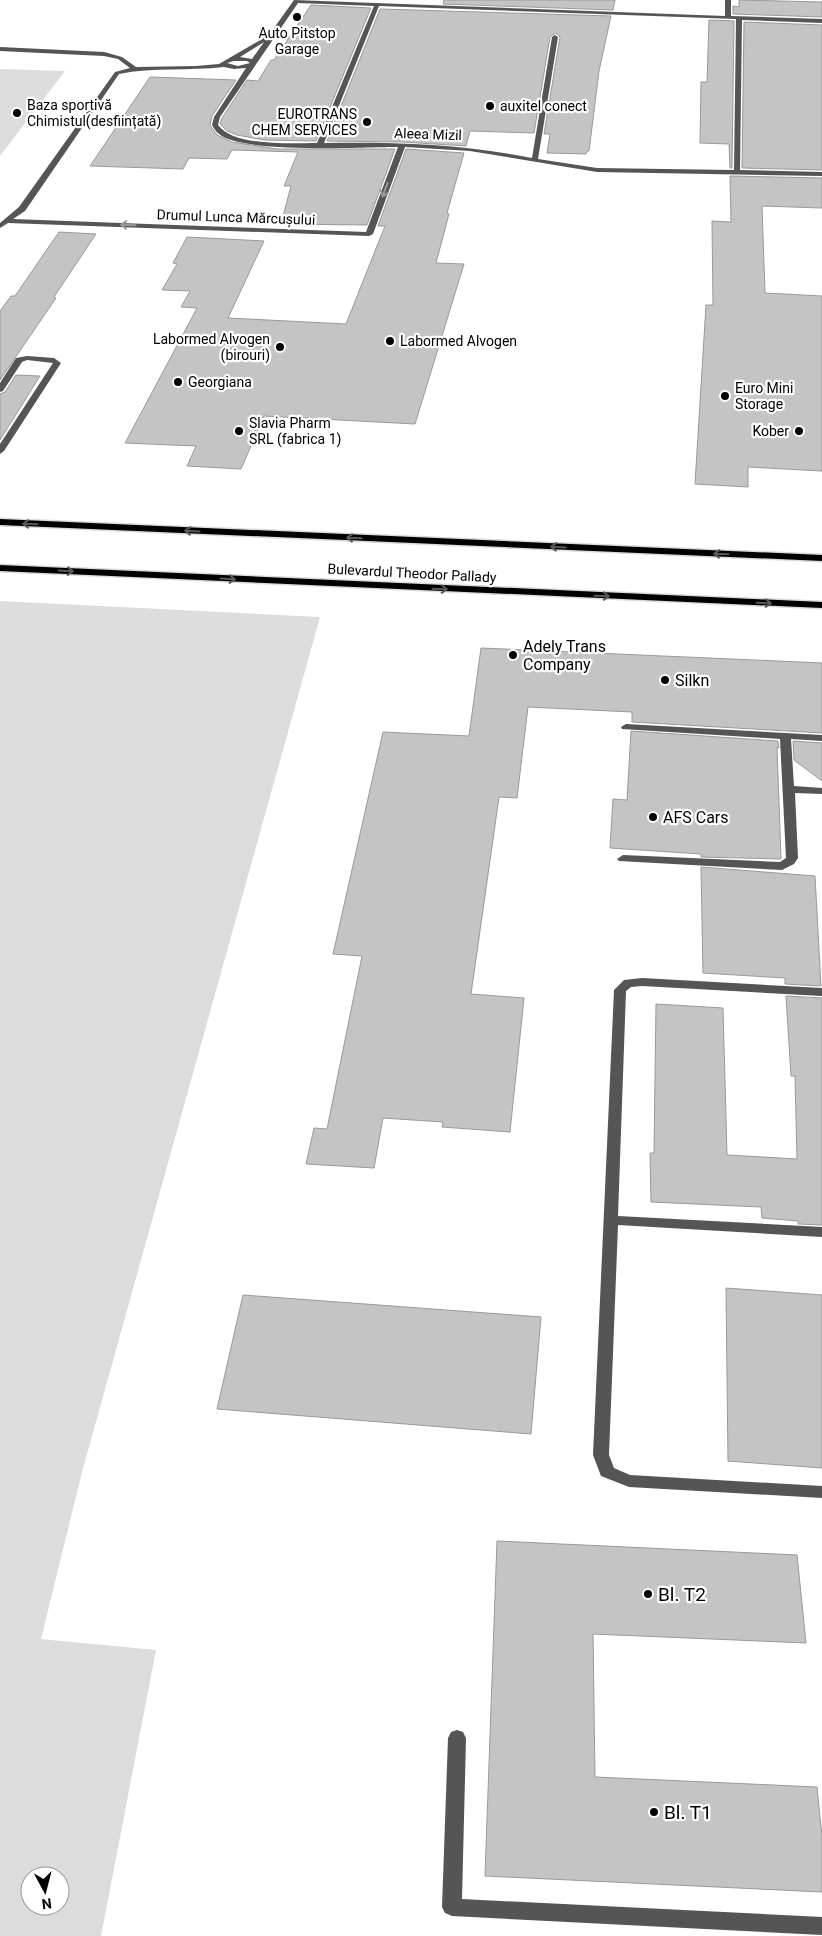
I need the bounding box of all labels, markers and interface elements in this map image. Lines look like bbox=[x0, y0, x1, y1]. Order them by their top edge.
marker: Auto Pitstop Garage bbox=[291, 11, 303, 23]
place label: Auto Pitstop Garage bbox=[258, 25, 336, 57]
place label: Baza sportivă Chimistul(desființată) bbox=[27, 97, 161, 130]
place label: auxitel conect bbox=[500, 98, 587, 114]
marker: auxitel conect bbox=[484, 100, 496, 112]
place label: EUROTRANS CHEM SERVICES bbox=[251, 106, 357, 138]
marker: Baza sportivă Chimistul(desființată) bbox=[11, 107, 23, 119]
marker: EUROTRANS CHEM SERVICES bbox=[361, 116, 373, 128]
street label: Aleea Mizil bbox=[394, 125, 462, 143]
one-way arrow bbox=[380, 181, 389, 197]
street label: Drumul Lunca Mărcușului bbox=[156, 206, 316, 229]
one-way arrow bbox=[120, 221, 136, 230]
place label: Labormed Alvogen (birouri) bbox=[153, 331, 270, 364]
place label: Labormed Alvogen bbox=[400, 333, 517, 349]
marker: Labormed Alvogen bbox=[384, 335, 396, 347]
marker: Labormed Alvogen (birouri) bbox=[274, 341, 286, 353]
place label: Georgiana bbox=[188, 374, 252, 390]
marker: Georgiana bbox=[172, 376, 184, 388]
place label: Euro Mini Storage bbox=[735, 380, 793, 412]
marker: Euro Mini Storage bbox=[719, 390, 731, 402]
place label: Slavia Pharm SRL (fabrica 1) bbox=[249, 415, 341, 448]
place label: Kober bbox=[752, 423, 789, 439]
marker: Slavia Pharm SRL (fabrica 1) bbox=[233, 425, 245, 437]
marker: Kober bbox=[793, 425, 805, 437]
one-way arrow bbox=[22, 519, 38, 528]
one-way arrow bbox=[184, 526, 200, 535]
one-way arrow bbox=[346, 533, 362, 542]
one-way arrow bbox=[551, 542, 567, 551]
one-way arrow bbox=[713, 549, 729, 558]
street label: Bulevardul Theodor Pallady bbox=[327, 561, 497, 585]
one-way arrow bbox=[58, 567, 74, 576]
one-way arrow bbox=[220, 574, 236, 583]
one-way arrow bbox=[431, 584, 447, 593]
one-way arrow bbox=[594, 591, 610, 600]
one-way arrow bbox=[756, 598, 772, 607]
place label: Adely Trans Company bbox=[523, 637, 606, 674]
marker: Adely Trans Company bbox=[507, 649, 519, 661]
place label: Silkn bbox=[675, 671, 709, 690]
marker: Silkn bbox=[659, 674, 671, 686]
place label: AFS Cars bbox=[663, 808, 729, 827]
marker: AFS Cars bbox=[647, 811, 659, 823]
place label: Bl. T2 bbox=[658, 1583, 706, 1606]
marker: Bl. T2 bbox=[642, 1588, 654, 1600]
place label: Bl. T1 bbox=[664, 1801, 712, 1824]
marker: Bl. T1 bbox=[648, 1806, 660, 1818]
north arrow bbox=[20, 1866, 70, 1916]
text: N bbox=[41, 1895, 52, 1912]

